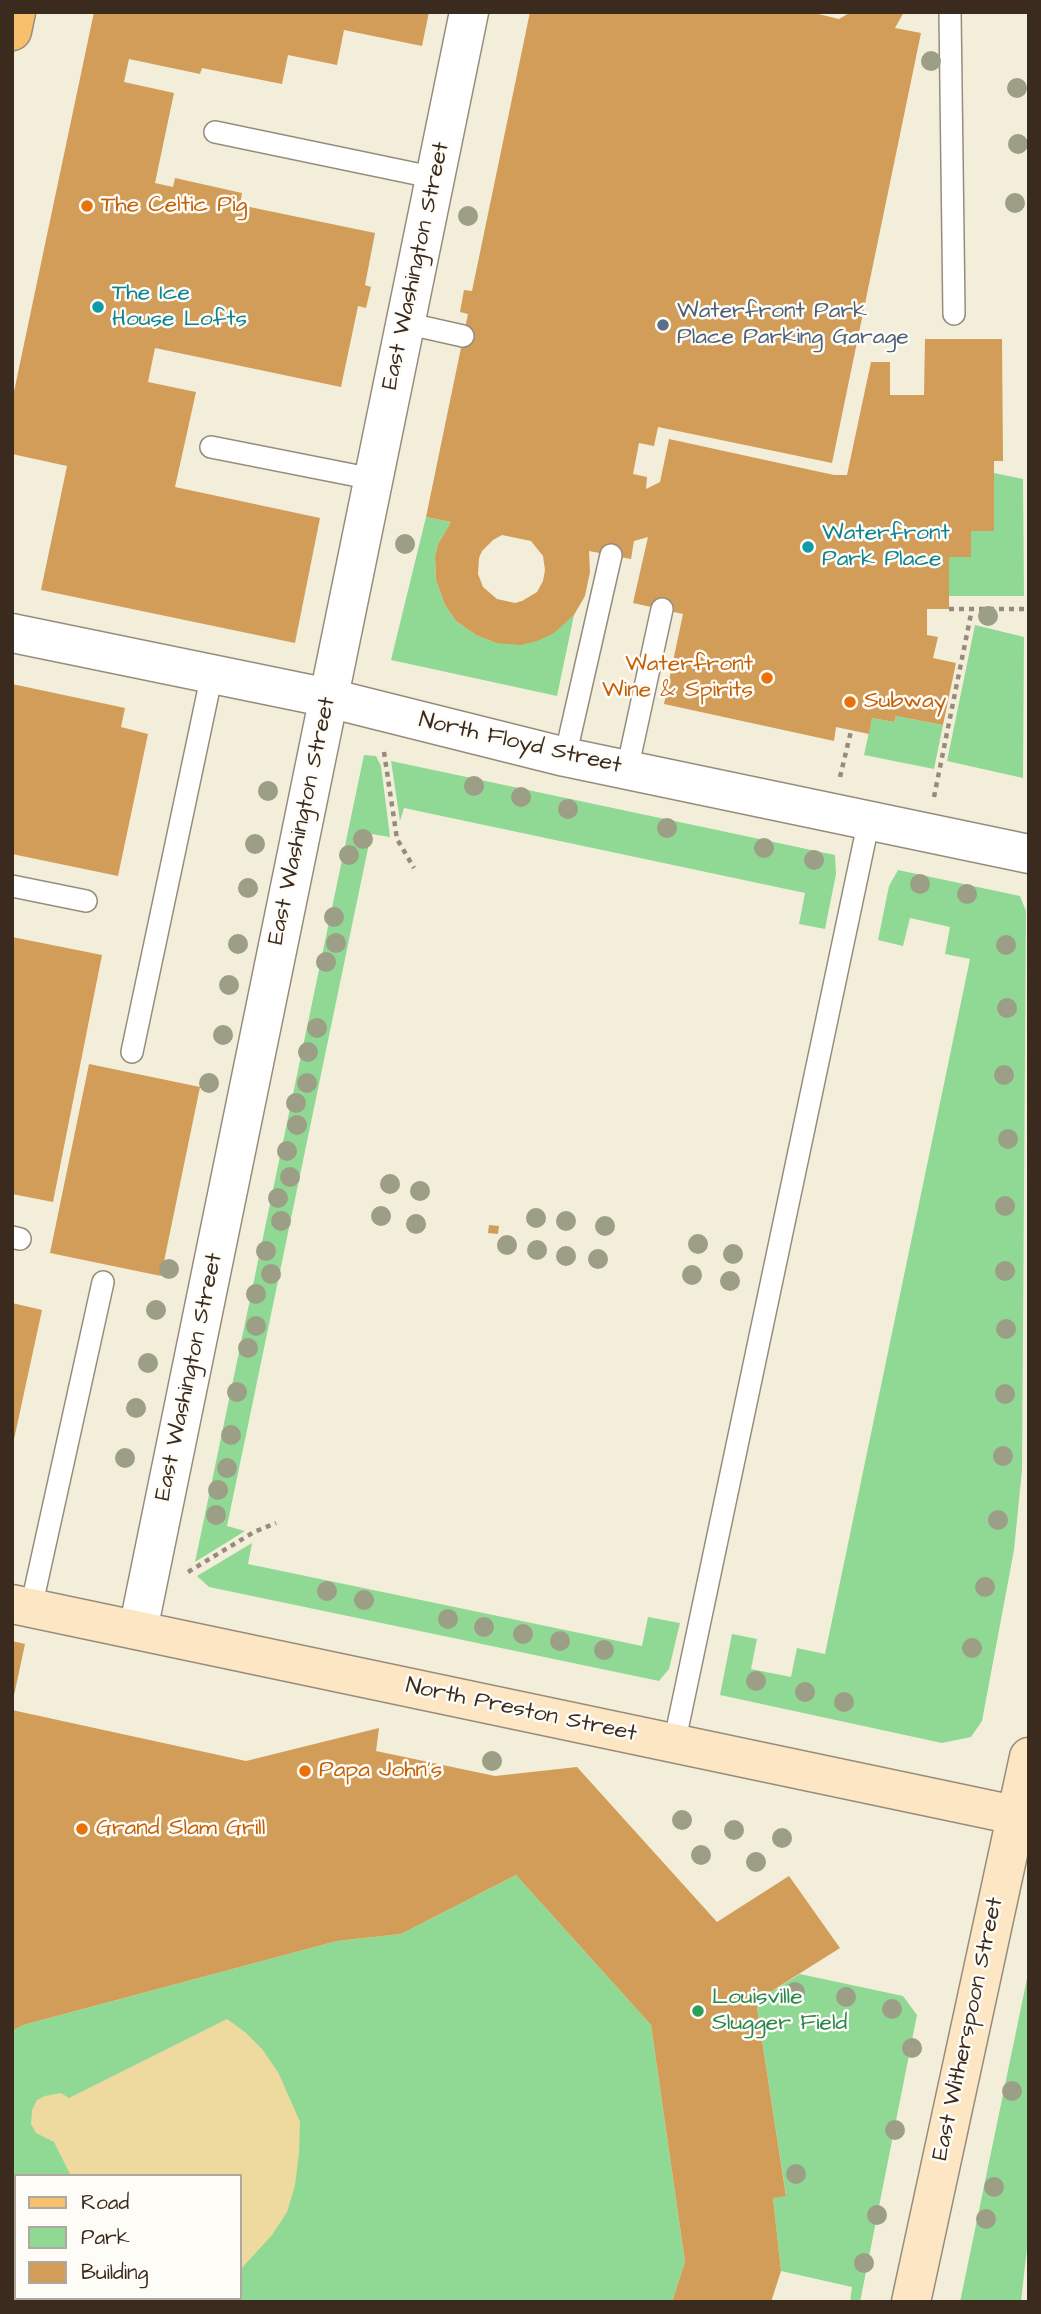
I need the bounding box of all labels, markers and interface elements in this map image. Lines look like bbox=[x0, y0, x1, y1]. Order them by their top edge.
street label: East Washington Street bbox=[377, 140, 457, 392]
place label: The Celtic Pig bbox=[101, 192, 247, 220]
marker: The Celtic Pig bbox=[79, 198, 95, 214]
place label: The Ice House Lofts bbox=[112, 280, 247, 334]
place label: Waterfront Park Place Parking Garage bbox=[677, 298, 909, 352]
marker: The Ice House Lofts bbox=[90, 299, 106, 315]
marker: Waterfront Park Place Parking Garage bbox=[655, 317, 671, 333]
place label: Waterfront Park Place bbox=[822, 520, 950, 574]
marker: Waterfront Park Place bbox=[800, 539, 816, 555]
place label: Waterfront Wine & Spirits bbox=[602, 651, 753, 705]
marker: Waterfront Wine & Spirits bbox=[759, 670, 775, 686]
place label: Subway bbox=[864, 688, 946, 716]
marker: Subway bbox=[842, 694, 858, 710]
street label: East Washington Street bbox=[263, 695, 343, 947]
street label: North Floyd Street bbox=[416, 707, 624, 781]
street label: East Washington Street bbox=[150, 1251, 230, 1503]
street label: North Preston Street bbox=[403, 1673, 639, 1749]
place label: Papa John's bbox=[319, 1757, 442, 1785]
marker: Papa John's bbox=[297, 1763, 313, 1779]
place label: Grand Slam Grill bbox=[96, 1815, 265, 1843]
marker: Grand Slam Grill bbox=[74, 1821, 90, 1837]
street label: East Witherspoon Street bbox=[928, 1895, 1010, 2163]
place label: Louisville Slugger Field bbox=[712, 1984, 847, 2038]
marker: Louisville Slugger Field bbox=[690, 2003, 706, 2019]
legend bbox=[14, 2174, 242, 2300]
text: Road bbox=[81, 2188, 129, 2217]
text: Park bbox=[81, 2223, 130, 2252]
text: Building bbox=[81, 2258, 148, 2287]

